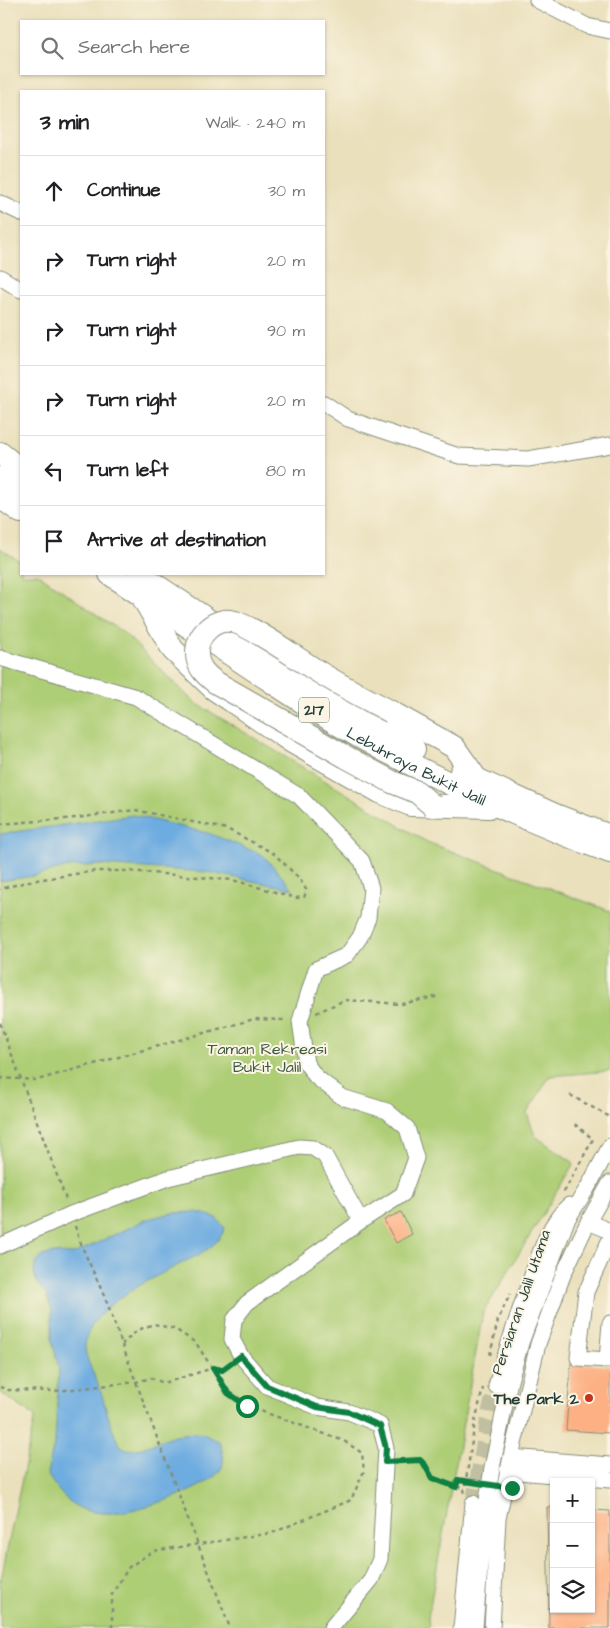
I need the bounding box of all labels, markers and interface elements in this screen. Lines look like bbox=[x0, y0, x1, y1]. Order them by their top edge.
search box bbox=[20, 20, 325, 75]
icon: search bbox=[38, 34, 66, 62]
text: Search here bbox=[78, 34, 190, 61]
text: 3 min bbox=[40, 108, 89, 137]
text: Walk · 240 m bbox=[205, 112, 305, 134]
icon: ahead bbox=[40, 177, 68, 205]
text: Continue bbox=[87, 177, 161, 204]
text: 30 m bbox=[268, 180, 305, 202]
icon: right bbox=[40, 247, 68, 275]
text: Turn right bbox=[87, 247, 176, 274]
text: 20 m bbox=[267, 250, 305, 272]
icon: right bbox=[40, 317, 68, 345]
text: Turn right bbox=[87, 317, 176, 344]
text: 90 m bbox=[267, 320, 305, 342]
icon: right bbox=[40, 387, 68, 415]
text: Turn right bbox=[87, 387, 176, 414]
text: 20 m bbox=[267, 390, 305, 412]
icon: left bbox=[40, 457, 68, 485]
text: Turn left bbox=[87, 457, 168, 484]
text: 80 m bbox=[266, 460, 305, 482]
icon: arrive bbox=[40, 527, 68, 555]
text: Arrive at destination bbox=[87, 527, 266, 554]
road number: 217 bbox=[299, 698, 329, 722]
street label: Lebuhraya Bukit Jalil bbox=[342, 722, 489, 811]
park label: Taman Rekreasi Bukit Jalil bbox=[207, 1038, 327, 1078]
street label: Persiaran Jalil Utama bbox=[486, 1227, 556, 1378]
place label: The Park 2 bbox=[492, 1388, 580, 1410]
marker: The Park 2 bbox=[583, 1392, 595, 1404]
route start bbox=[236, 1395, 259, 1418]
route end bbox=[501, 1477, 524, 1500]
map controls bbox=[550, 1478, 595, 1613]
button: + bbox=[550, 1478, 595, 1523]
button: − bbox=[550, 1523, 595, 1568]
button: layers bbox=[550, 1568, 595, 1613]

